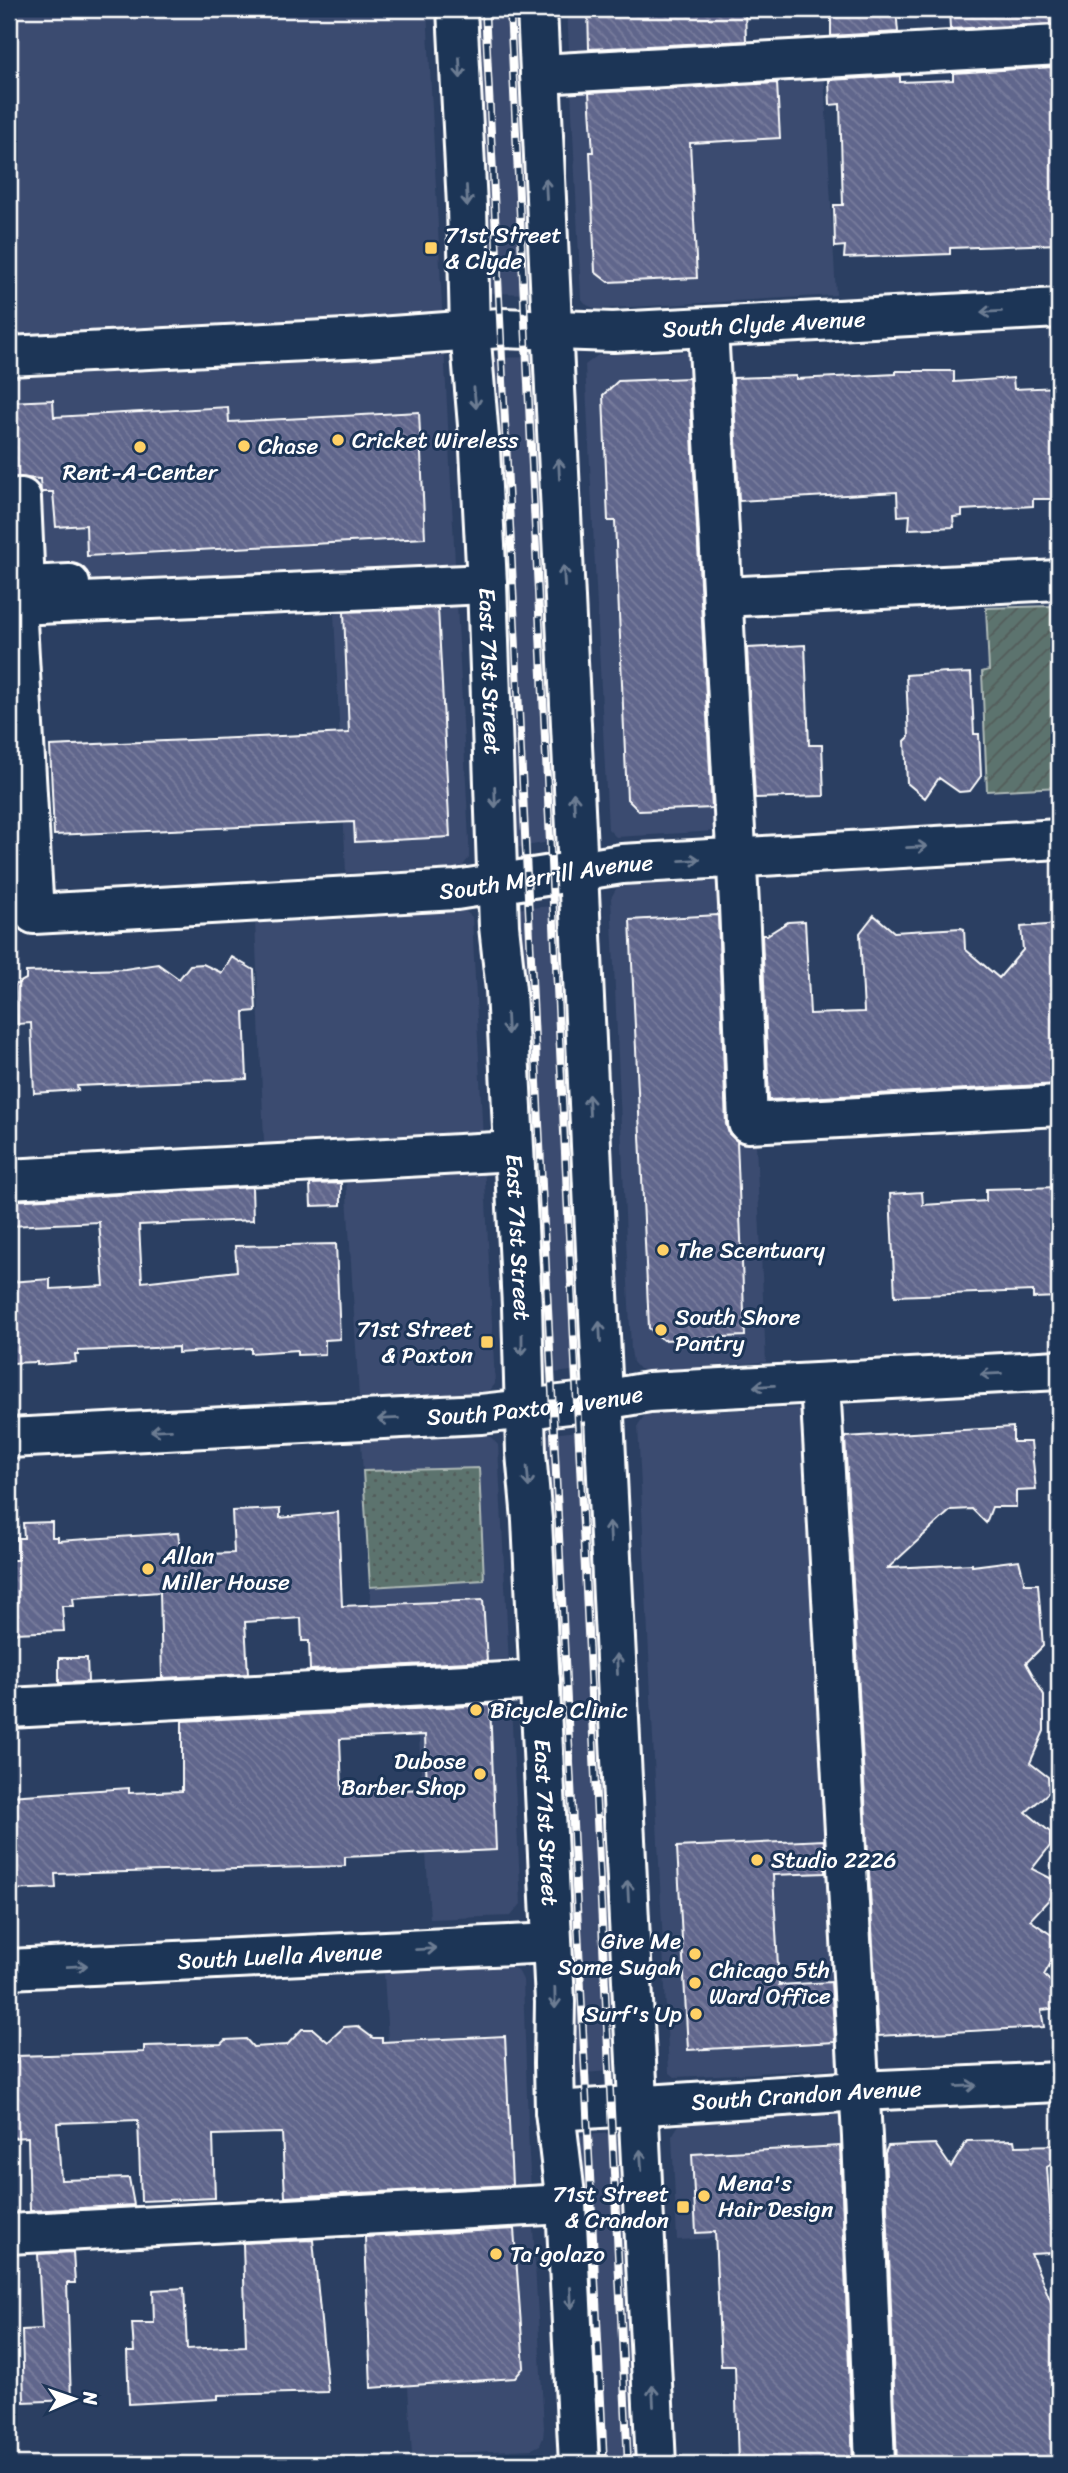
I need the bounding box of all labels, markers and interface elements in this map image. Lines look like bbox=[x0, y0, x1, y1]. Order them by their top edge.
one-way arrow bbox=[454, 56, 467, 79]
one-way arrow bbox=[540, 178, 553, 201]
one-way arrow bbox=[460, 184, 473, 207]
place label: 71st Street & Clyde bbox=[445, 215, 561, 282]
marker: 71st Street & Clyde bbox=[423, 240, 439, 256]
street label: South Clyde Avenue bbox=[661, 298, 867, 350]
one-way arrow bbox=[980, 306, 1003, 319]
one-way arrow bbox=[469, 387, 482, 409]
place label: Cricket Wireless bbox=[352, 420, 519, 461]
place label: Chase bbox=[258, 426, 319, 467]
marker: Cricket Wireless bbox=[330, 432, 346, 448]
marker: Chase bbox=[236, 438, 252, 454]
marker: Rent-A-Center bbox=[132, 439, 148, 455]
place label: Rent-A-Center bbox=[63, 452, 219, 493]
one-way arrow bbox=[553, 458, 566, 481]
one-way arrow bbox=[558, 564, 571, 587]
street label: East 71st Street bbox=[467, 587, 513, 755]
one-way arrow bbox=[488, 785, 501, 808]
one-way arrow bbox=[568, 792, 581, 815]
one-way arrow bbox=[905, 841, 928, 854]
street label: South Merrill Avenue bbox=[438, 842, 655, 911]
one-way arrow bbox=[678, 853, 701, 866]
one-way arrow bbox=[501, 1012, 514, 1035]
one-way arrow bbox=[583, 1094, 596, 1117]
street label: East 71st Street bbox=[494, 1153, 543, 1321]
place label: The Scentuary bbox=[677, 1230, 825, 1271]
marker: The Scentuary bbox=[655, 1242, 671, 1258]
place label: South Shore Pantry bbox=[675, 1297, 801, 1364]
place label: 71st Street & Paxton bbox=[357, 1309, 474, 1376]
one-way arrow bbox=[593, 1321, 606, 1344]
marker: South Shore Pantry bbox=[653, 1322, 669, 1338]
marker: 71st Street & Paxton bbox=[479, 1334, 495, 1350]
one-way arrow bbox=[515, 1334, 529, 1357]
one-way arrow bbox=[980, 1368, 1003, 1381]
street label: South Paxton Avenue bbox=[426, 1373, 647, 1437]
one-way arrow bbox=[753, 1380, 776, 1393]
one-way arrow bbox=[377, 1412, 400, 1425]
one-way arrow bbox=[150, 1424, 173, 1437]
one-way arrow bbox=[522, 1465, 535, 1488]
one-way arrow bbox=[604, 1520, 617, 1543]
place label: Allan Miller House bbox=[161, 1536, 290, 1603]
marker: Allan Miller House bbox=[140, 1561, 156, 1577]
one-way arrow bbox=[610, 1653, 623, 1676]
place label: Bicycle Clinic bbox=[490, 1690, 628, 1731]
marker: Bicycle Clinic bbox=[468, 1702, 484, 1718]
street label: East 71st Street bbox=[522, 1738, 571, 1907]
place label: Dubose Barber Shop bbox=[341, 1741, 466, 1808]
marker: Dubose Barber Shop bbox=[472, 1766, 488, 1782]
place label: Studio 2226 bbox=[771, 1840, 897, 1881]
marker: Studio 2226 bbox=[749, 1852, 765, 1868]
one-way arrow bbox=[621, 1880, 634, 1903]
place label: Give Me Some Sugah bbox=[557, 1921, 681, 1988]
street label: South Luella Avenue bbox=[176, 1931, 384, 1981]
one-way arrow bbox=[415, 1942, 438, 1955]
marker: Give Me Some Sugah bbox=[687, 1946, 703, 1962]
place label: Chicago 5th Ward Office bbox=[709, 1950, 831, 2017]
one-way arrow bbox=[65, 1959, 88, 1972]
marker: Chicago 5th Ward Office bbox=[687, 1975, 703, 1991]
one-way arrow bbox=[548, 1986, 562, 2009]
place label: Surf's Up bbox=[584, 1994, 682, 2035]
marker: Surf's Up bbox=[688, 2006, 704, 2022]
street label: South Crandon Avenue bbox=[690, 2068, 923, 2122]
one-way arrow bbox=[954, 2080, 977, 2093]
one-way arrow bbox=[634, 2149, 647, 2171]
place label: Mena's Hair Design bbox=[718, 2163, 833, 2230]
place label: 71st Street & Crandon bbox=[553, 2174, 669, 2241]
marker: Mena's Hair Design bbox=[696, 2188, 712, 2204]
marker: 71st Street & Crandon bbox=[675, 2199, 691, 2215]
place label: Ta'golazo bbox=[510, 2234, 605, 2275]
marker: Ta'golazo bbox=[488, 2246, 504, 2262]
one-way arrow bbox=[564, 2286, 577, 2309]
north arrow bbox=[38, 2364, 108, 2434]
one-way arrow bbox=[646, 2385, 659, 2408]
text: N bbox=[74, 2390, 107, 2406]

